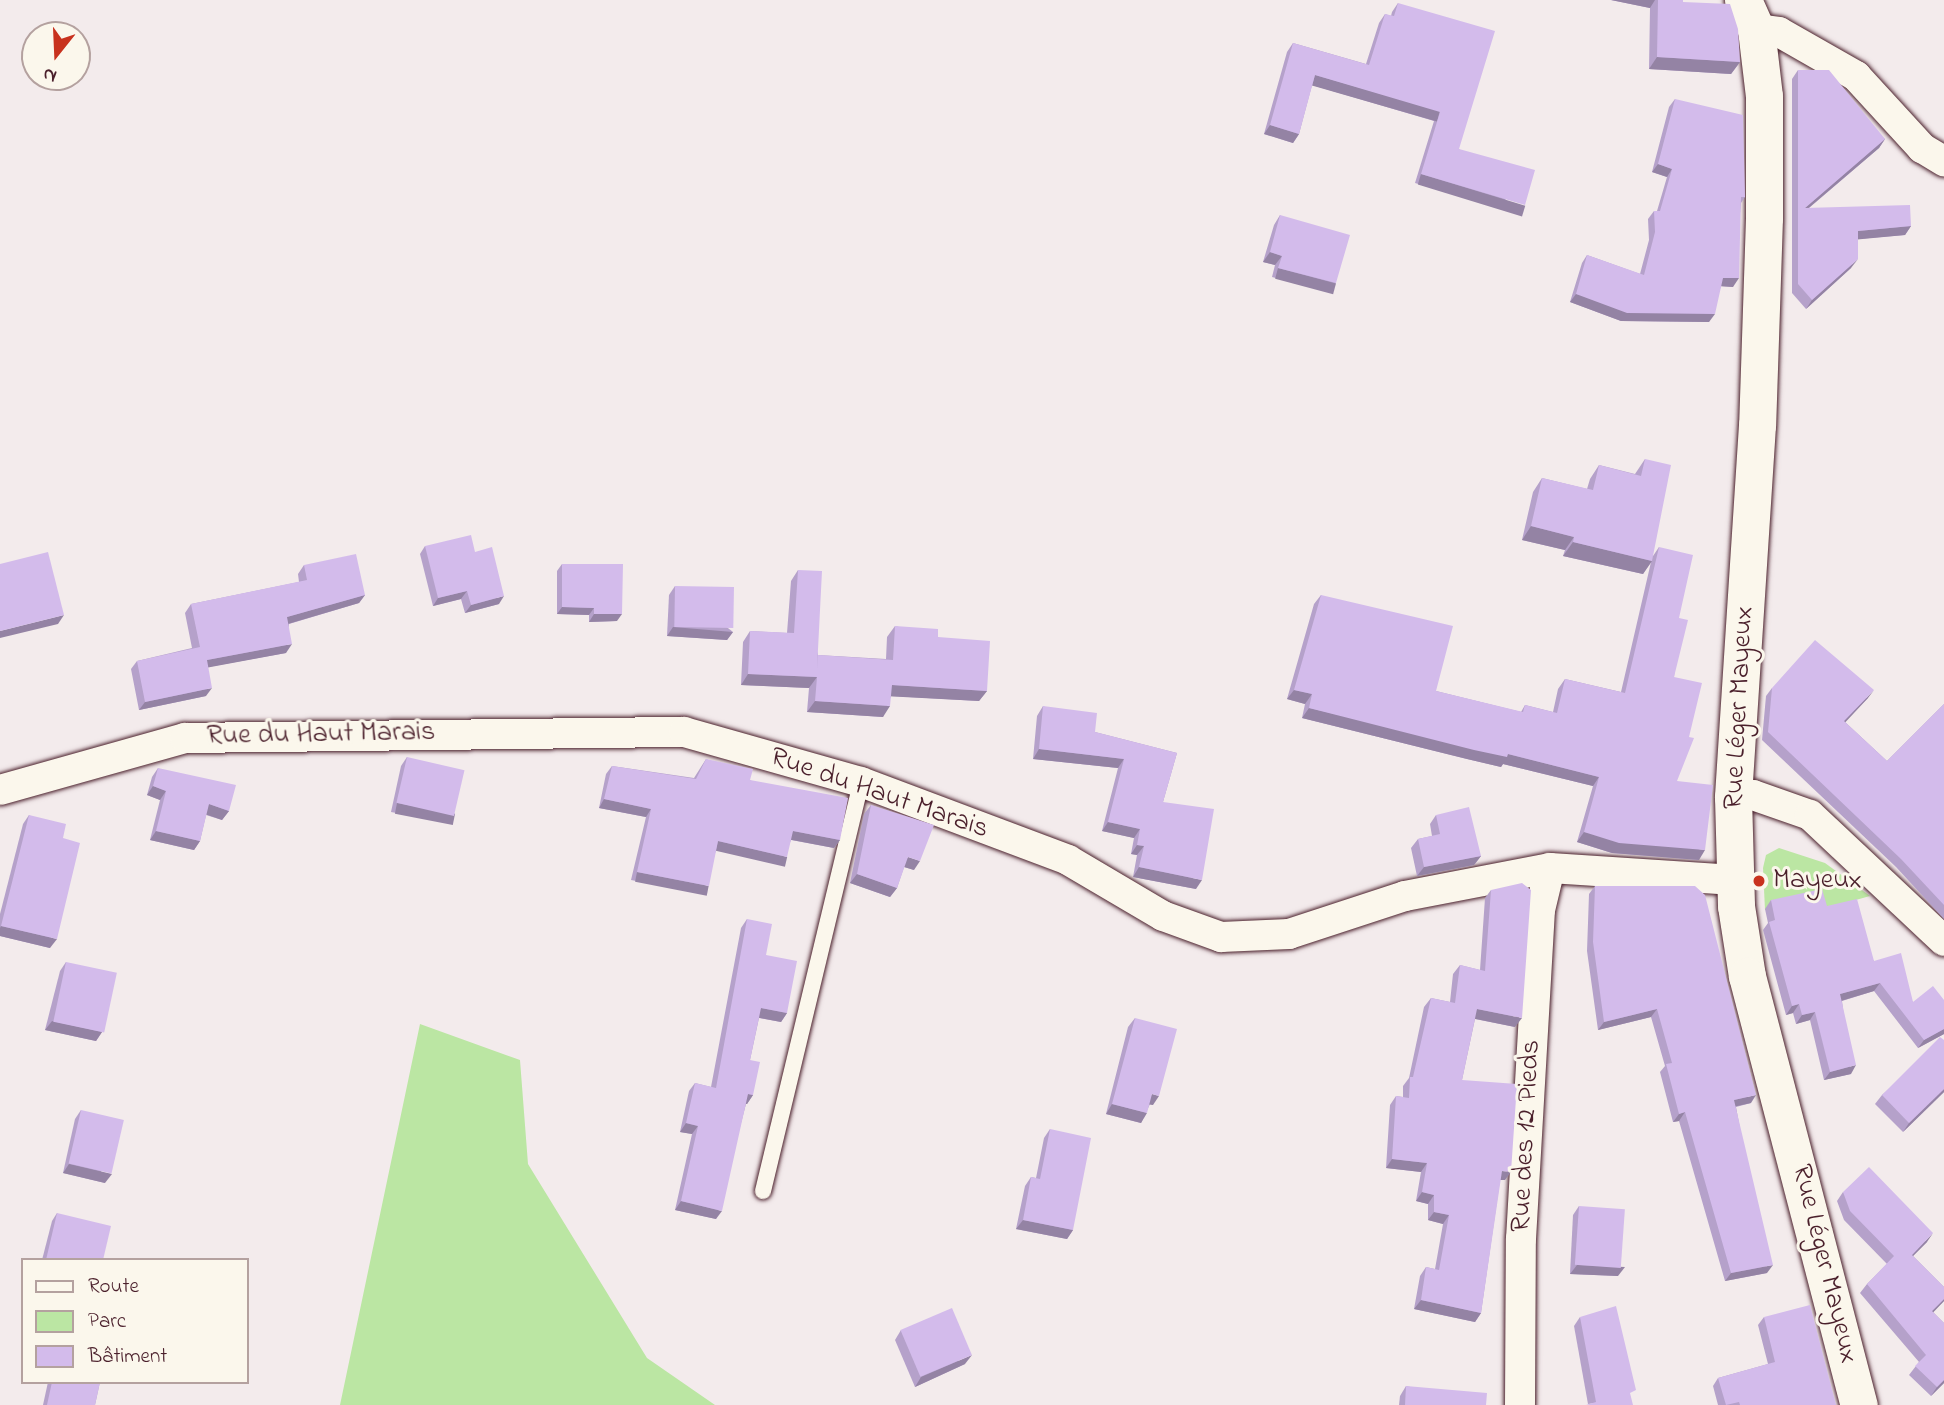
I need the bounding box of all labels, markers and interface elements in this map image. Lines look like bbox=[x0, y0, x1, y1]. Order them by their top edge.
north arrow bbox=[21, 21, 91, 91]
text: N bbox=[40, 60, 60, 89]
street label: Rue Léger Mayeux bbox=[1718, 606, 1762, 810]
street label: Rue du Haut Marais bbox=[206, 716, 436, 754]
street label: Rue du Haut Marais bbox=[765, 741, 993, 847]
place label: Mayeux bbox=[1773, 864, 1862, 898]
marker: Mayeux bbox=[1751, 873, 1767, 889]
street label: Rue des 12 Pieds bbox=[1505, 1039, 1549, 1233]
street label: Rue Léger Mayeux bbox=[1783, 1161, 1865, 1367]
legend bbox=[21, 1258, 248, 1384]
text: Route bbox=[88, 1272, 139, 1302]
text: Parc bbox=[88, 1307, 126, 1337]
text: Bâtiment bbox=[88, 1342, 167, 1372]

